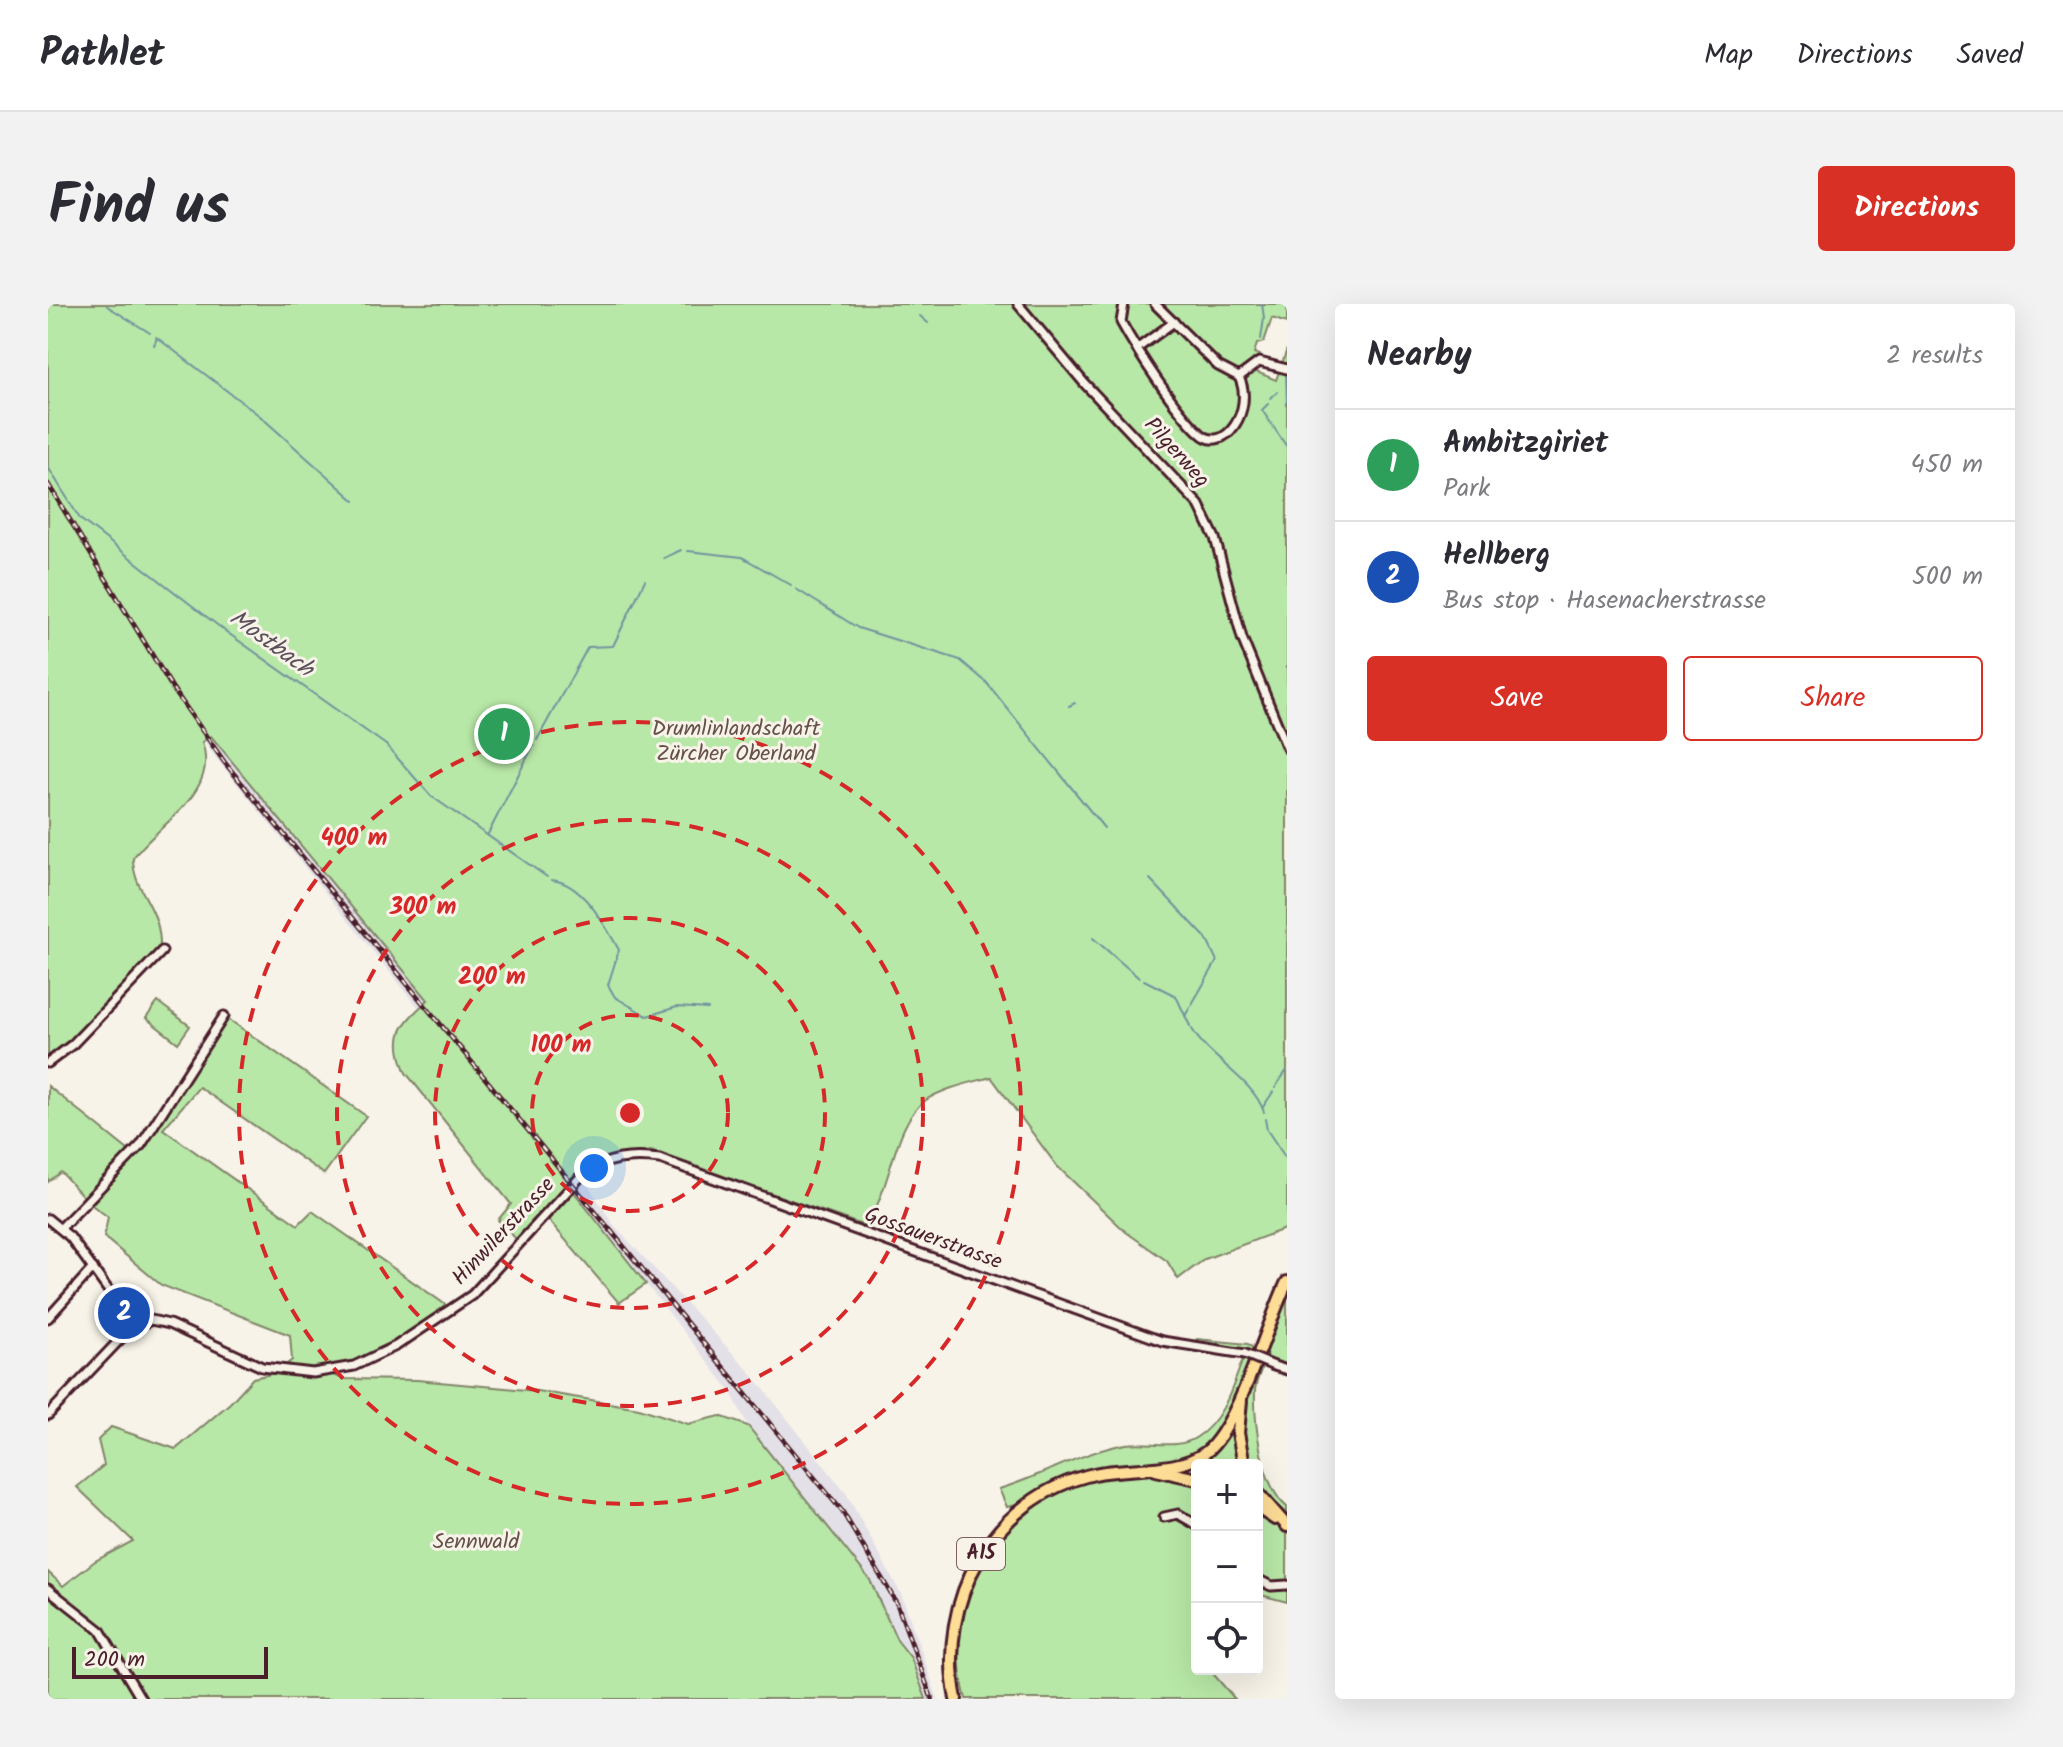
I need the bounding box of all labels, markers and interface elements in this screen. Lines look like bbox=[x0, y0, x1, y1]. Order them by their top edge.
text: Pathlet bbox=[40, 25, 165, 85]
text: Map bbox=[1704, 33, 1753, 78]
text: Directions bbox=[1797, 33, 1913, 78]
text: Saved bbox=[1957, 33, 2023, 78]
text: Find us bbox=[48, 163, 229, 253]
button: Directions bbox=[1818, 166, 2015, 251]
text: Nearby bbox=[1367, 329, 1472, 383]
text: 2 results bbox=[1886, 335, 1983, 377]
street label: Pilgerweg bbox=[1134, 410, 1218, 496]
text: Ambitzgiriet bbox=[1443, 420, 1608, 468]
text: 1 bbox=[1389, 444, 1397, 486]
text: 450 m bbox=[1911, 444, 1983, 486]
text: Park bbox=[1443, 468, 1490, 510]
text: Hellberg bbox=[1443, 532, 1550, 580]
text: 2 bbox=[1385, 556, 1401, 598]
text: 500 m bbox=[1912, 556, 1983, 598]
text: Bus stop · Hasenacherstrasse bbox=[1443, 580, 1766, 622]
water label: Mostbach bbox=[220, 600, 323, 689]
button: Save bbox=[1367, 656, 1667, 741]
button: Share bbox=[1683, 656, 1983, 741]
pin: 1 bbox=[478, 704, 530, 764]
park label: Drumlinlandschaft Zürcher Oberland bbox=[652, 712, 821, 772]
text: 400 m bbox=[321, 819, 387, 858]
text: 300 m bbox=[389, 888, 456, 927]
text: 200 m bbox=[458, 958, 526, 997]
text: 100 m bbox=[531, 1026, 591, 1065]
centre of rings bbox=[616, 1099, 644, 1127]
your location bbox=[574, 1148, 614, 1188]
street label: Hinwilerstrasse bbox=[444, 1169, 564, 1295]
street label: Gossauerstrasse bbox=[859, 1198, 1007, 1280]
pin: 2 bbox=[98, 1283, 150, 1343]
map controls bbox=[1191, 1459, 1263, 1675]
button: + bbox=[1191, 1459, 1263, 1531]
park label: Sennwald bbox=[433, 1525, 520, 1560]
button: − bbox=[1191, 1531, 1263, 1603]
road number: A15 bbox=[957, 1538, 1005, 1570]
button: locate bbox=[1191, 1603, 1263, 1675]
scale bar bbox=[72, 1643, 268, 1679]
text: 200 m bbox=[84, 1643, 145, 1678]

